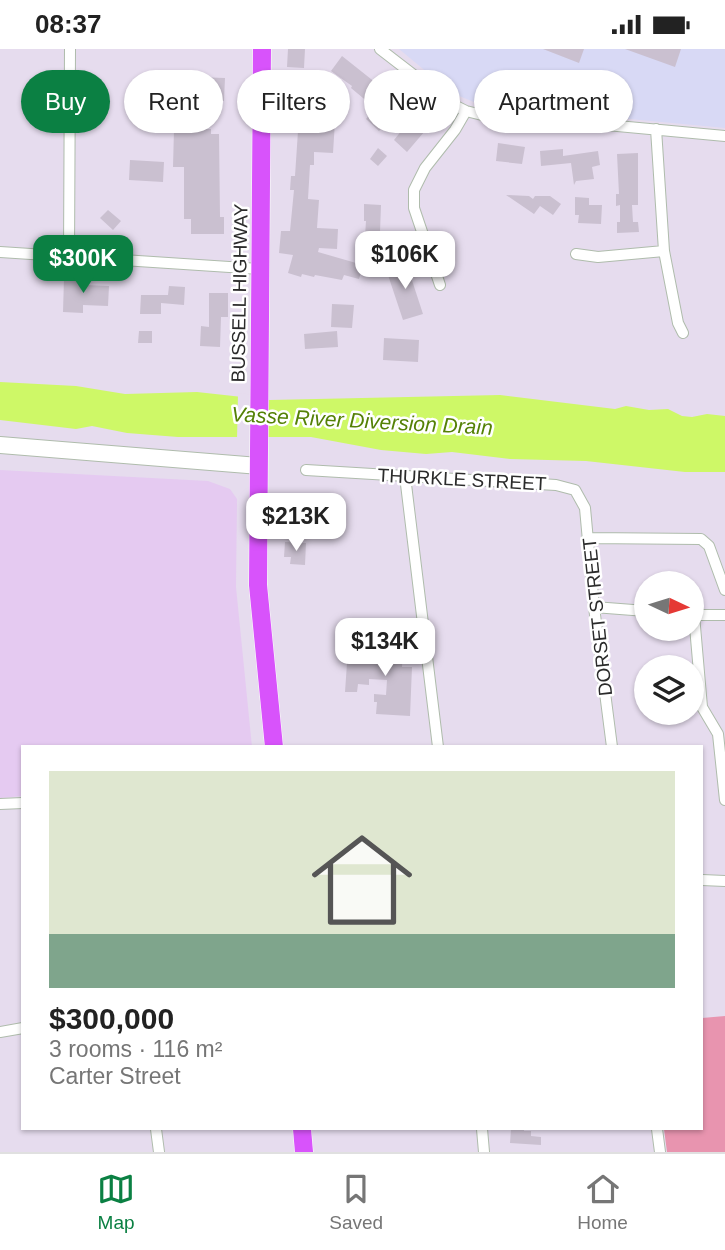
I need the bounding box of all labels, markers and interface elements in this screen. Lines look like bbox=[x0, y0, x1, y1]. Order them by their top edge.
text: 08:37 bbox=[35, 9, 102, 39]
chip: Buy bbox=[21, 70, 110, 133]
chip: Rent bbox=[124, 70, 223, 133]
chip: Filters bbox=[237, 70, 350, 133]
chip: New bbox=[364, 70, 460, 133]
chip: Apartment bbox=[474, 70, 633, 133]
street label: BUSSELL HIGHWAY bbox=[227, 203, 252, 383]
pin: $106K bbox=[356, 231, 454, 291]
pin: $300K bbox=[34, 236, 132, 295]
text: $106K bbox=[371, 241, 439, 267]
text: $300K bbox=[49, 245, 117, 271]
water label: Vasse River Diversion Drain bbox=[231, 402, 493, 439]
street label: THURKLE STREET bbox=[377, 465, 547, 494]
pin: $213K bbox=[247, 493, 345, 553]
text: $213K bbox=[262, 503, 330, 529]
street label: DORSET STREET bbox=[579, 536, 616, 697]
north arrow bbox=[634, 571, 704, 641]
map controls bbox=[634, 571, 704, 725]
pin: $134K bbox=[336, 619, 434, 678]
text: $134K bbox=[351, 628, 419, 654]
button: layers bbox=[634, 655, 704, 725]
icon: home bbox=[299, 817, 425, 943]
text: $300,000 bbox=[49, 1002, 174, 1035]
text: 3 rooms · 116 m² bbox=[49, 1036, 222, 1062]
text: Carter Street bbox=[49, 1063, 181, 1089]
tab: Map bbox=[97, 1170, 135, 1234]
tab: Saved bbox=[329, 1170, 383, 1234]
tab: Home bbox=[577, 1170, 628, 1234]

